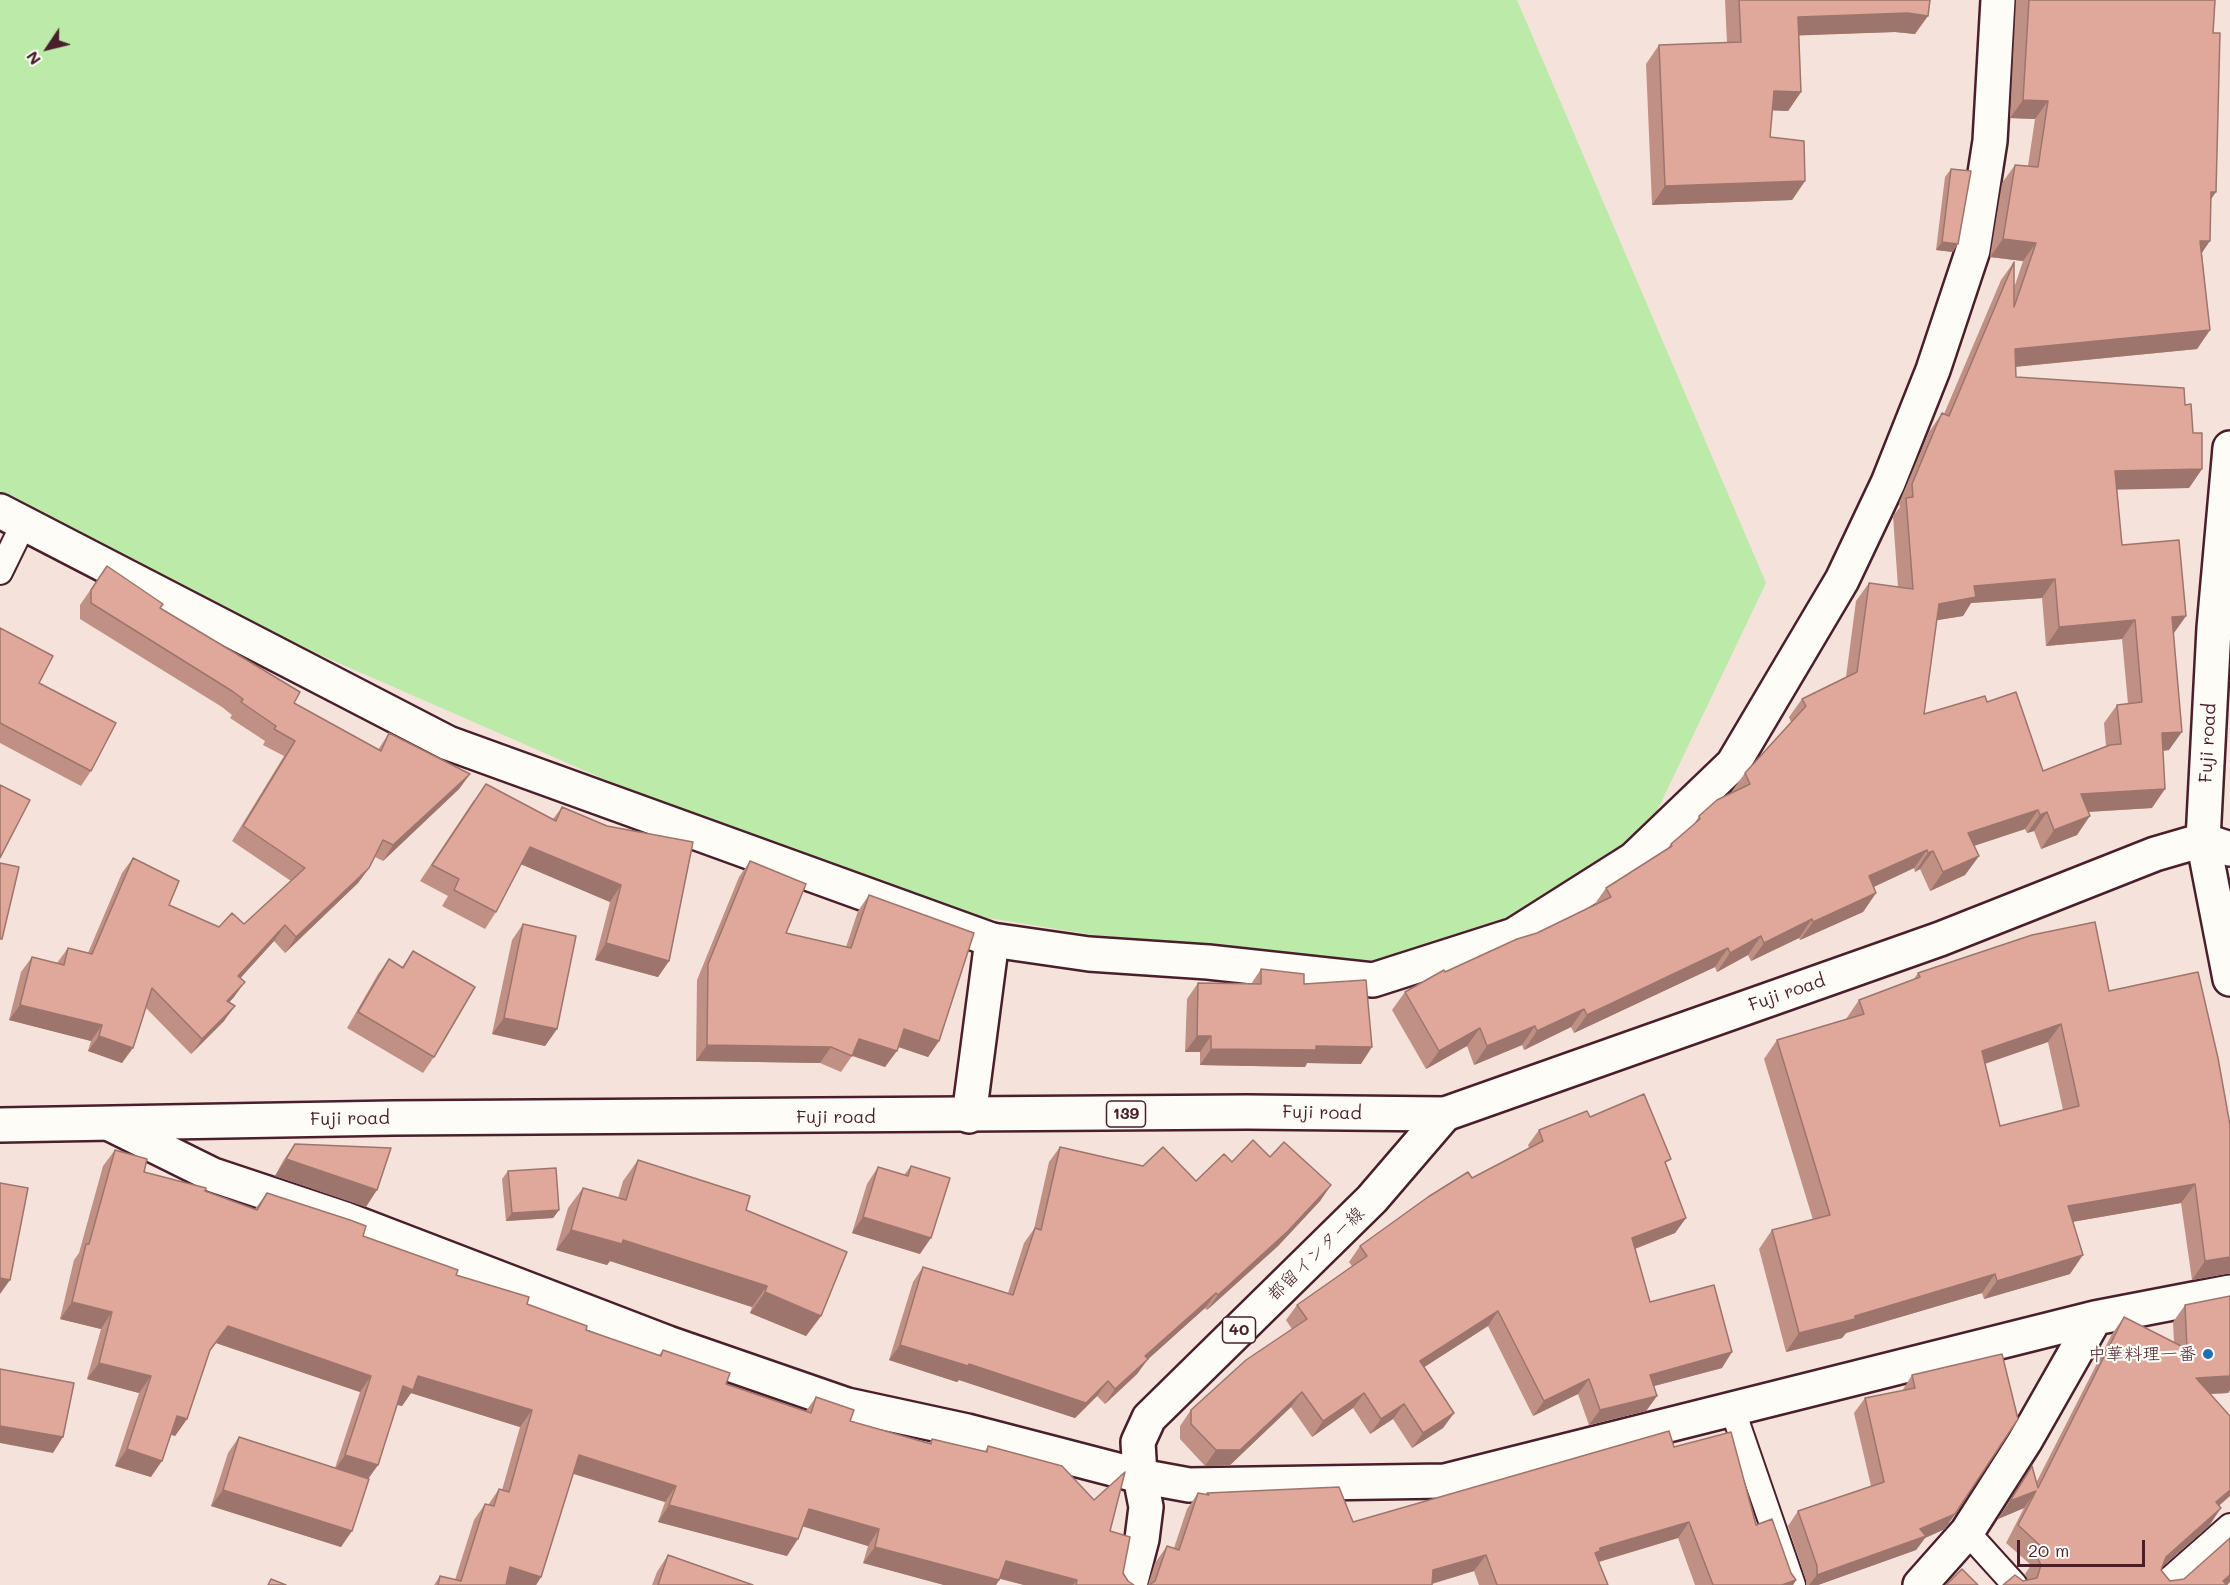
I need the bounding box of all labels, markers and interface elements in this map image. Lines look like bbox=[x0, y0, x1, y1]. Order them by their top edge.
north arrow bbox=[18, 18, 78, 78]
text: N bbox=[21, 48, 45, 70]
street label: Fuji road bbox=[2195, 703, 2221, 783]
street label: Fuji road bbox=[1746, 970, 1828, 1016]
road number: 139 bbox=[1106, 1101, 1146, 1127]
street label: Fuji road bbox=[1282, 1102, 1362, 1124]
street label: Fuji road bbox=[796, 1106, 876, 1128]
street label: Fuji road bbox=[310, 1108, 390, 1130]
street label: 都留インター線 bbox=[1263, 1202, 1369, 1306]
road number: 40 bbox=[1222, 1317, 1256, 1343]
place label: 中華料理一番 bbox=[2088, 1343, 2196, 1365]
marker: 中華料理一番 bbox=[2201, 1347, 2215, 1361]
scale bar bbox=[2020, 1528, 2148, 1566]
text: 20 m bbox=[2028, 1538, 2069, 1562]

